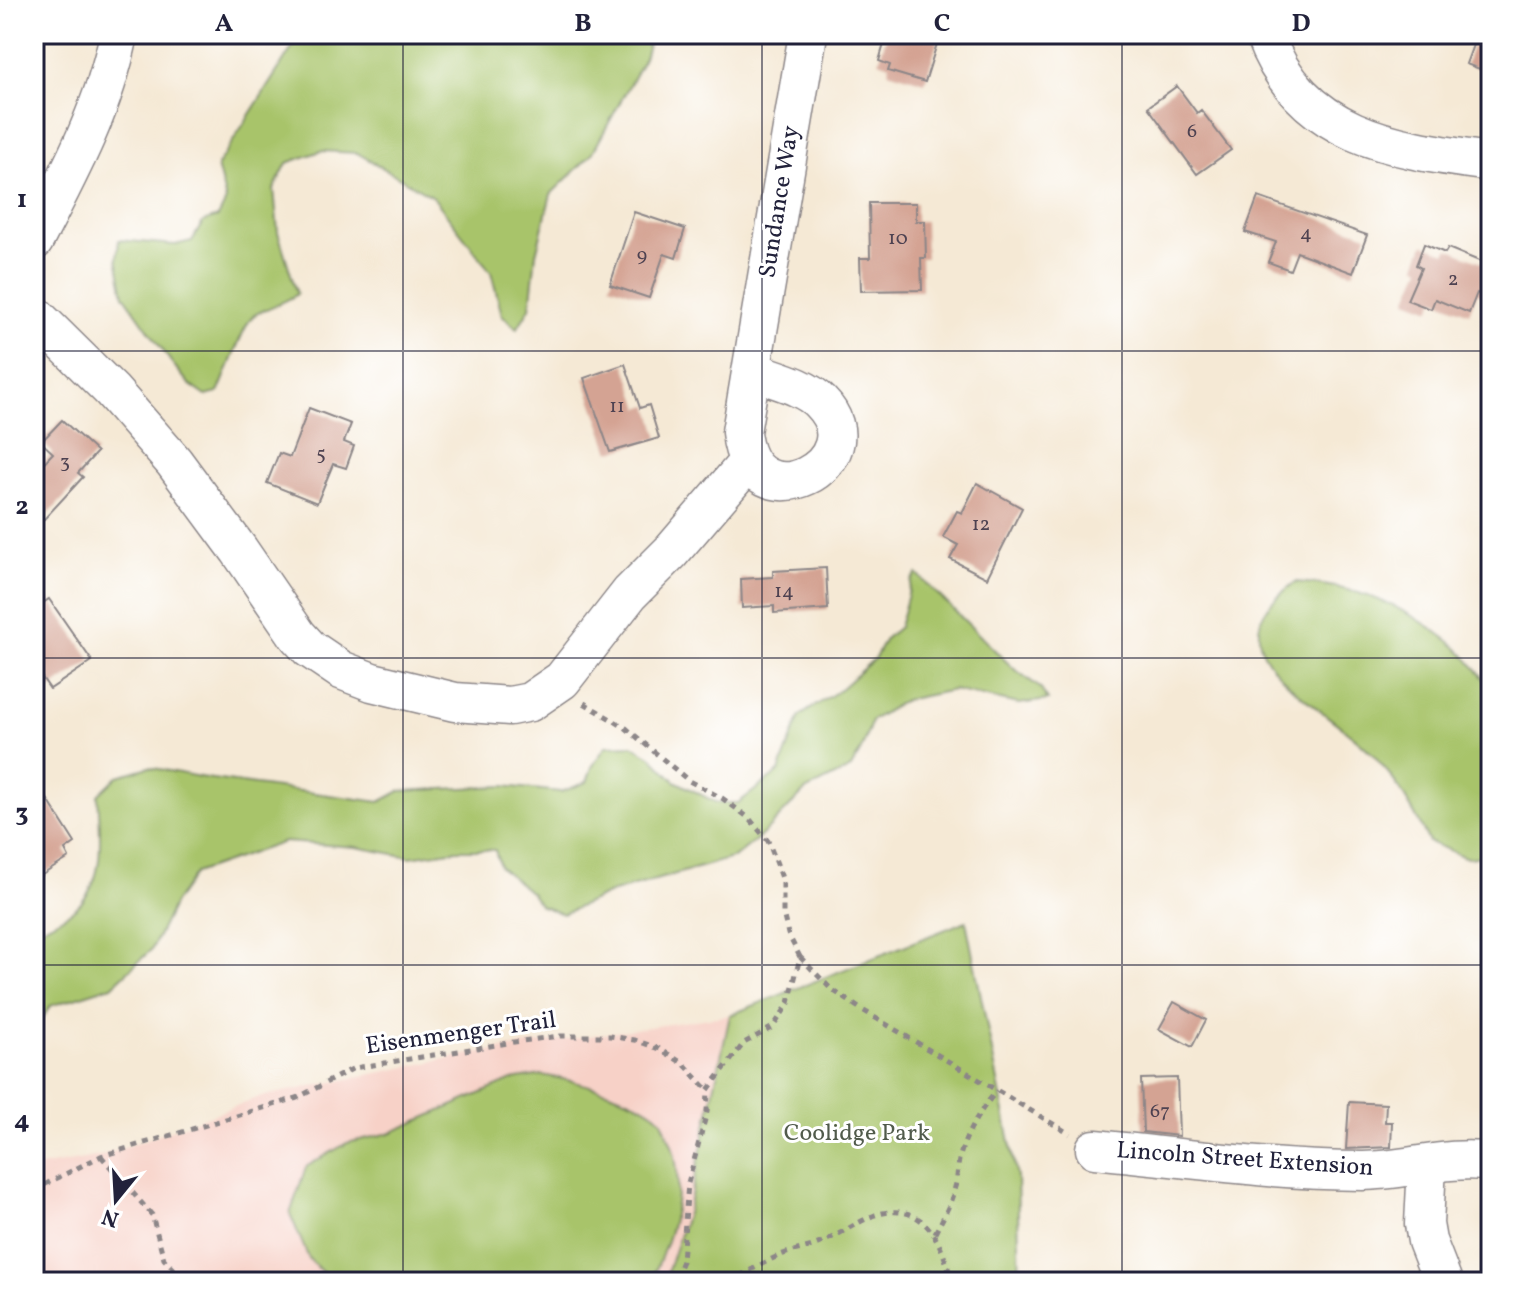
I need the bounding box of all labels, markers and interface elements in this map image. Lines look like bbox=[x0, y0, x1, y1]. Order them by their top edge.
text: A bbox=[215, 6, 234, 42]
text: B bbox=[574, 6, 592, 42]
text: C bbox=[934, 6, 950, 42]
text: D bbox=[1291, 6, 1311, 42]
house number: 6 bbox=[1187, 118, 1197, 146]
street label: Sundance Way bbox=[751, 123, 809, 281]
text: 1 bbox=[17, 182, 27, 218]
house number: 4 bbox=[1300, 220, 1312, 248]
house number: 10 bbox=[888, 225, 908, 253]
house number: 9 bbox=[637, 242, 647, 270]
house number: 2 bbox=[1448, 266, 1458, 294]
house number: 11 bbox=[609, 393, 625, 421]
house number: 5 bbox=[316, 441, 326, 469]
house number: 3 bbox=[60, 449, 70, 477]
text: 2 bbox=[15, 489, 29, 525]
house number: 12 bbox=[972, 511, 990, 539]
house number: 14 bbox=[774, 578, 794, 606]
text: 3 bbox=[15, 796, 29, 832]
street label: Eisenmenger Trail bbox=[364, 1004, 558, 1064]
house number: 67 bbox=[1150, 1098, 1170, 1126]
text: 4 bbox=[14, 1103, 30, 1139]
park label: Coolidge Park bbox=[784, 1117, 930, 1151]
street label: Lincoln Street Extension bbox=[1115, 1134, 1375, 1186]
north arrow bbox=[76, 1160, 156, 1240]
text: N bbox=[98, 1199, 123, 1234]

